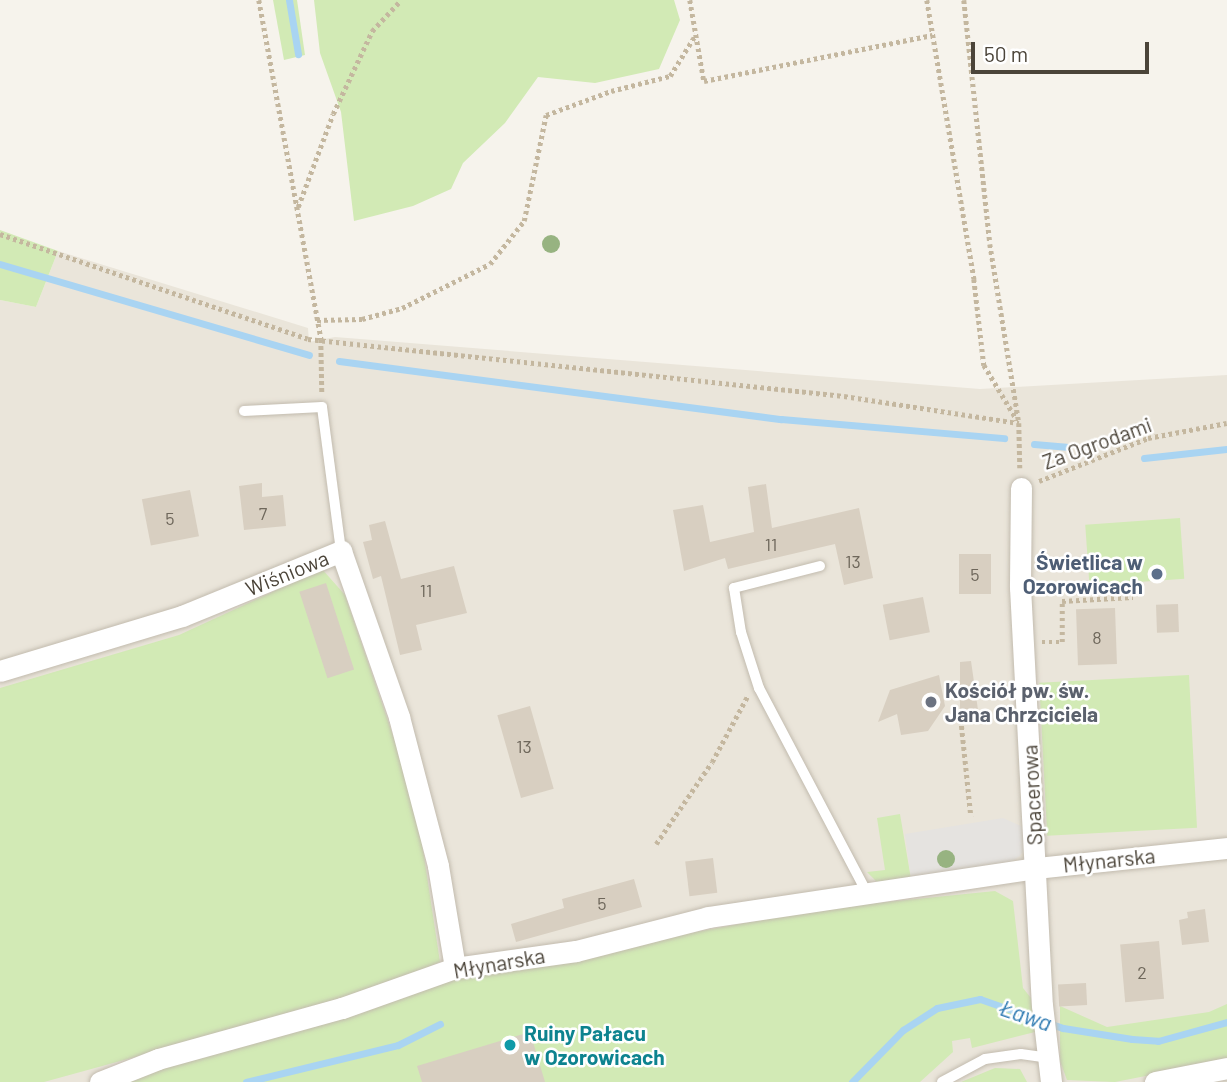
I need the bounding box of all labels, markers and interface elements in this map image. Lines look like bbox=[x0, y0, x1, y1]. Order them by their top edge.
scale bar bbox=[975, 28, 1154, 72]
text: 50 m bbox=[984, 41, 1028, 66]
street label: Za Ogrodami bbox=[1039, 412, 1155, 474]
house number: 7 bbox=[259, 502, 267, 524]
house number: 5 bbox=[165, 507, 175, 529]
house number: 11 bbox=[765, 533, 777, 555]
street label: Wiśniowa bbox=[242, 545, 332, 601]
place label: Świetlica w Ozorowicach bbox=[1023, 549, 1143, 599]
house number: 13 bbox=[845, 550, 861, 572]
house number: 5 bbox=[970, 563, 980, 585]
marker: Świetlica w Ozorowicach bbox=[1149, 566, 1165, 582]
house number: 11 bbox=[420, 579, 432, 601]
house number: 8 bbox=[1092, 626, 1102, 648]
place label: Kościół pw. św. Jana Chrzciciela bbox=[945, 677, 1098, 727]
marker: Kościół pw. św. Jana Chrzciciela bbox=[923, 694, 939, 710]
house number: 13 bbox=[516, 735, 532, 757]
street label: Spacerowa bbox=[1017, 744, 1047, 846]
street label: Młynarska bbox=[1062, 843, 1156, 877]
house number: 5 bbox=[597, 892, 607, 914]
street label: Młynarska bbox=[451, 943, 547, 983]
house number: 2 bbox=[1137, 961, 1147, 983]
water label: Ława bbox=[996, 993, 1056, 1037]
place label: Ruiny Pałacu w Ozorowicach bbox=[524, 1020, 665, 1070]
marker: Ruiny Pałacu w Ozorowicach bbox=[502, 1037, 518, 1053]

